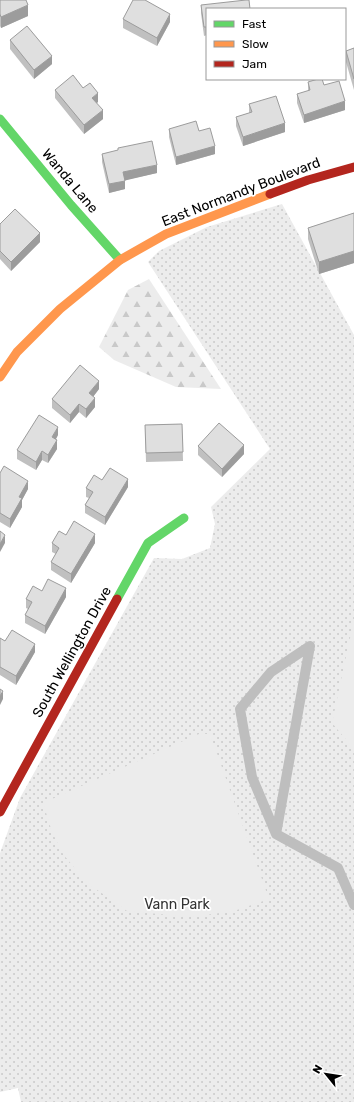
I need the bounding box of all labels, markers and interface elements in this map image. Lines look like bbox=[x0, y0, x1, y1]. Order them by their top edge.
legend bbox=[206, 8, 346, 80]
text: Fast bbox=[242, 17, 266, 31]
text: Slow bbox=[242, 37, 269, 51]
text: Jam bbox=[242, 57, 267, 71]
street label: Wanda Lane bbox=[38, 145, 102, 217]
street label: East Normandy Boulevard bbox=[159, 154, 323, 230]
street label: South Wellington Drive bbox=[29, 583, 115, 721]
park label: Vann Park bbox=[144, 896, 211, 913]
north arrow bbox=[306, 1054, 346, 1094]
text: N bbox=[310, 1063, 325, 1076]

